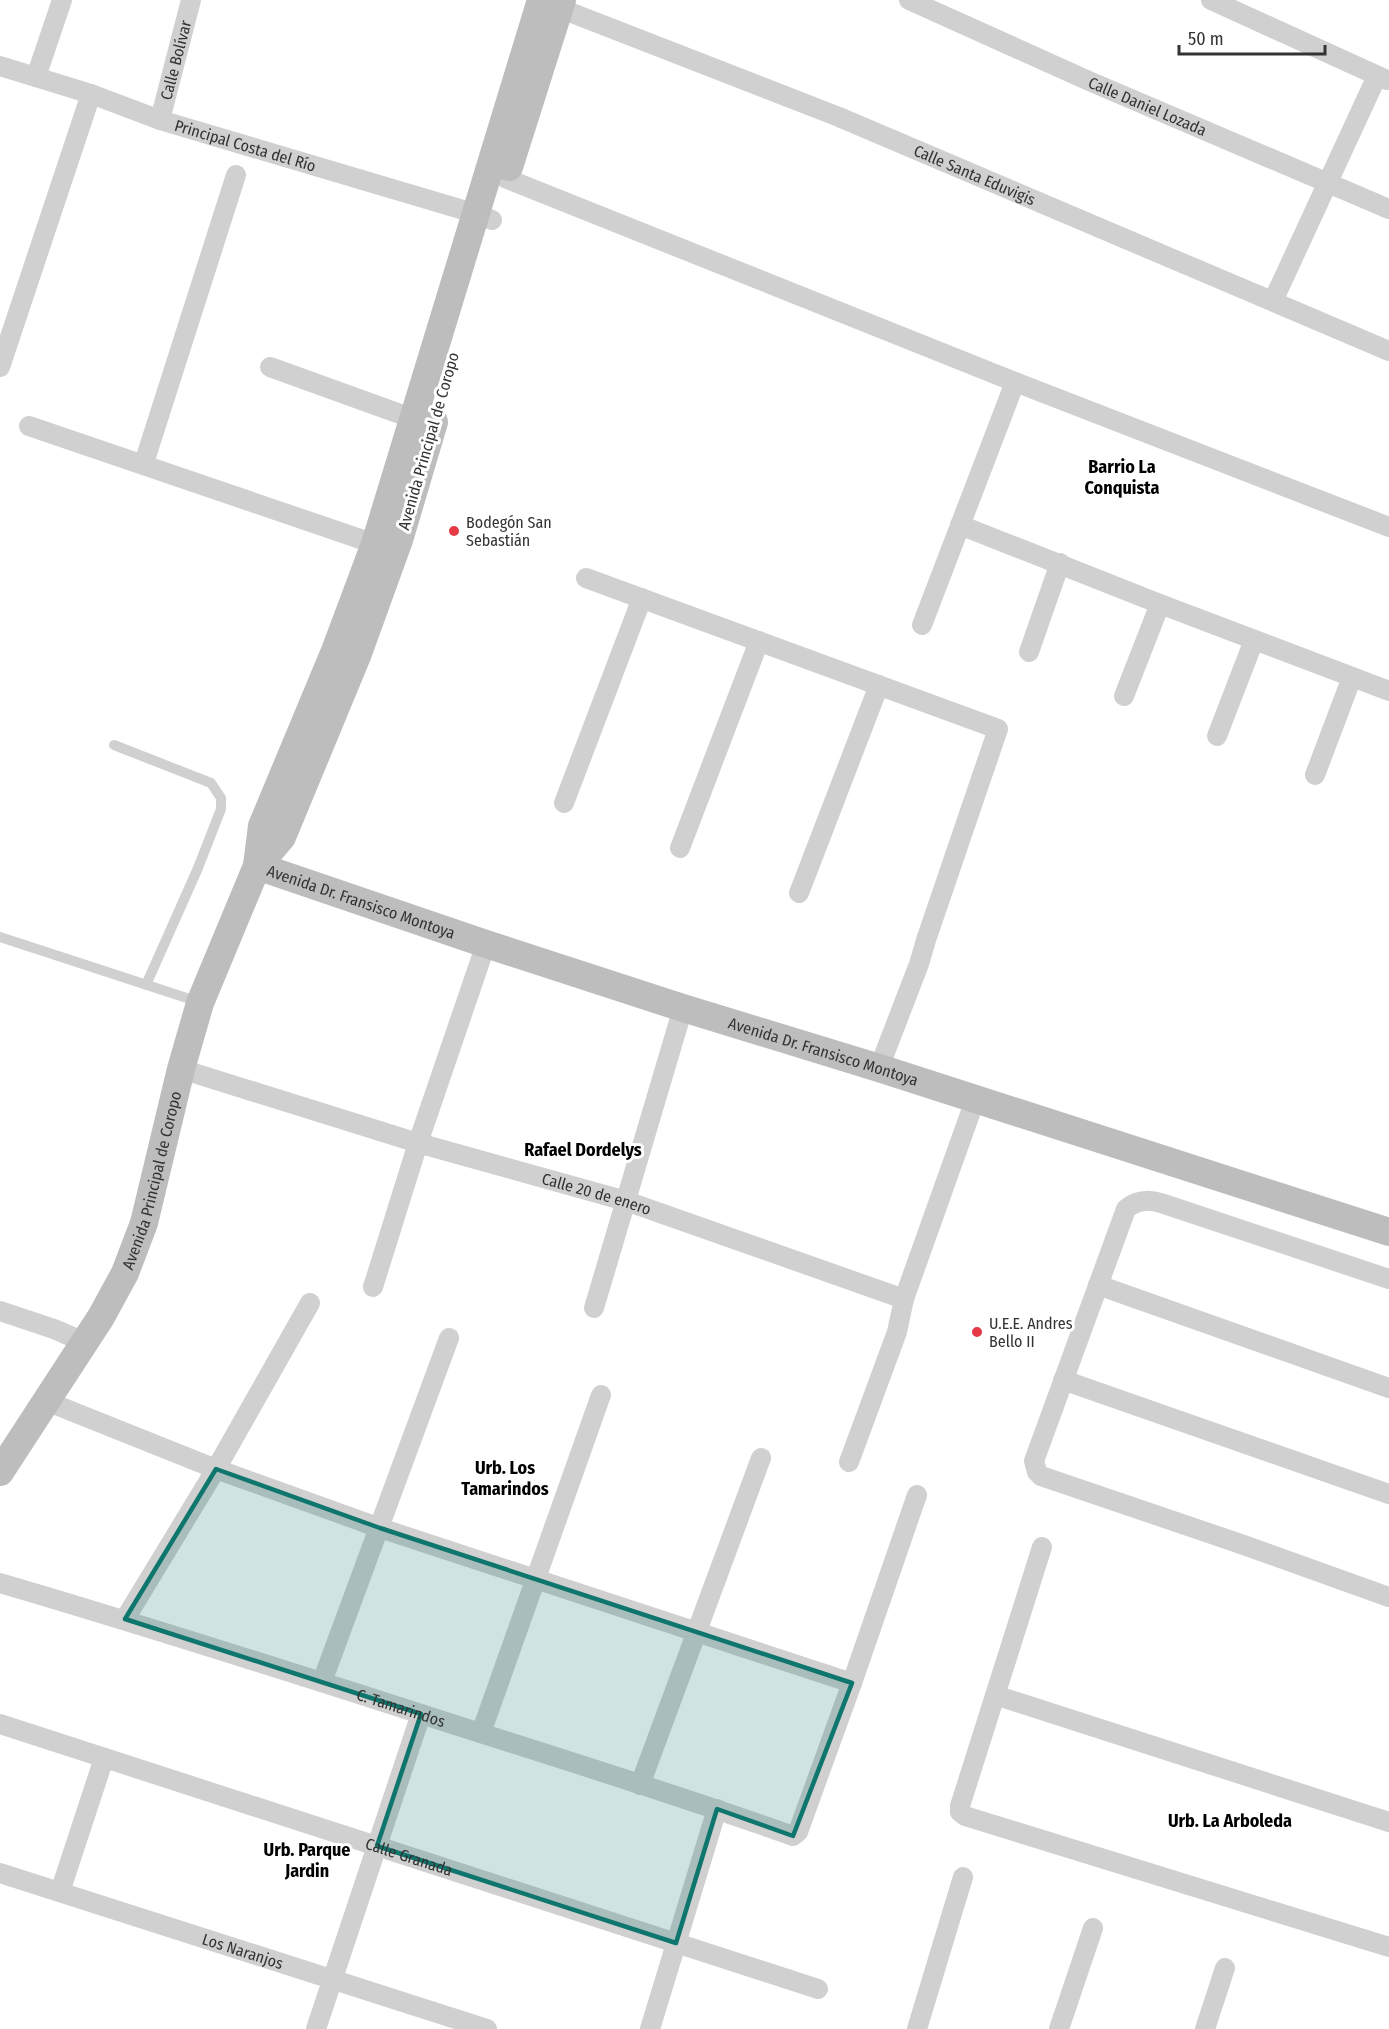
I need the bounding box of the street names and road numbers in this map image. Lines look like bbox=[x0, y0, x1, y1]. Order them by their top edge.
street label: Calle Bolívar bbox=[157, 18, 195, 102]
street label: Calle Daniel Lozada bbox=[1085, 73, 1209, 140]
street label: Principal Costa del Río bbox=[172, 116, 318, 176]
street label: Calle Santa Eduvigis bbox=[911, 141, 1038, 210]
street label: Avenida Principal de Coropo bbox=[394, 350, 463, 532]
street label: Avenida Dr. Fransisco Montoya bbox=[264, 861, 458, 943]
street label: Avenida Dr. Fransisco Montoya bbox=[726, 1013, 921, 1090]
street label: Avenida Principal de Coropo bbox=[118, 1089, 185, 1272]
street label: Calle 20 de enero bbox=[540, 1169, 654, 1219]
street label: C. Tamarindos bbox=[354, 1685, 448, 1731]
street label: Calle Granada bbox=[363, 1834, 455, 1880]
street label: Los Naranjos bbox=[200, 1929, 286, 1973]

